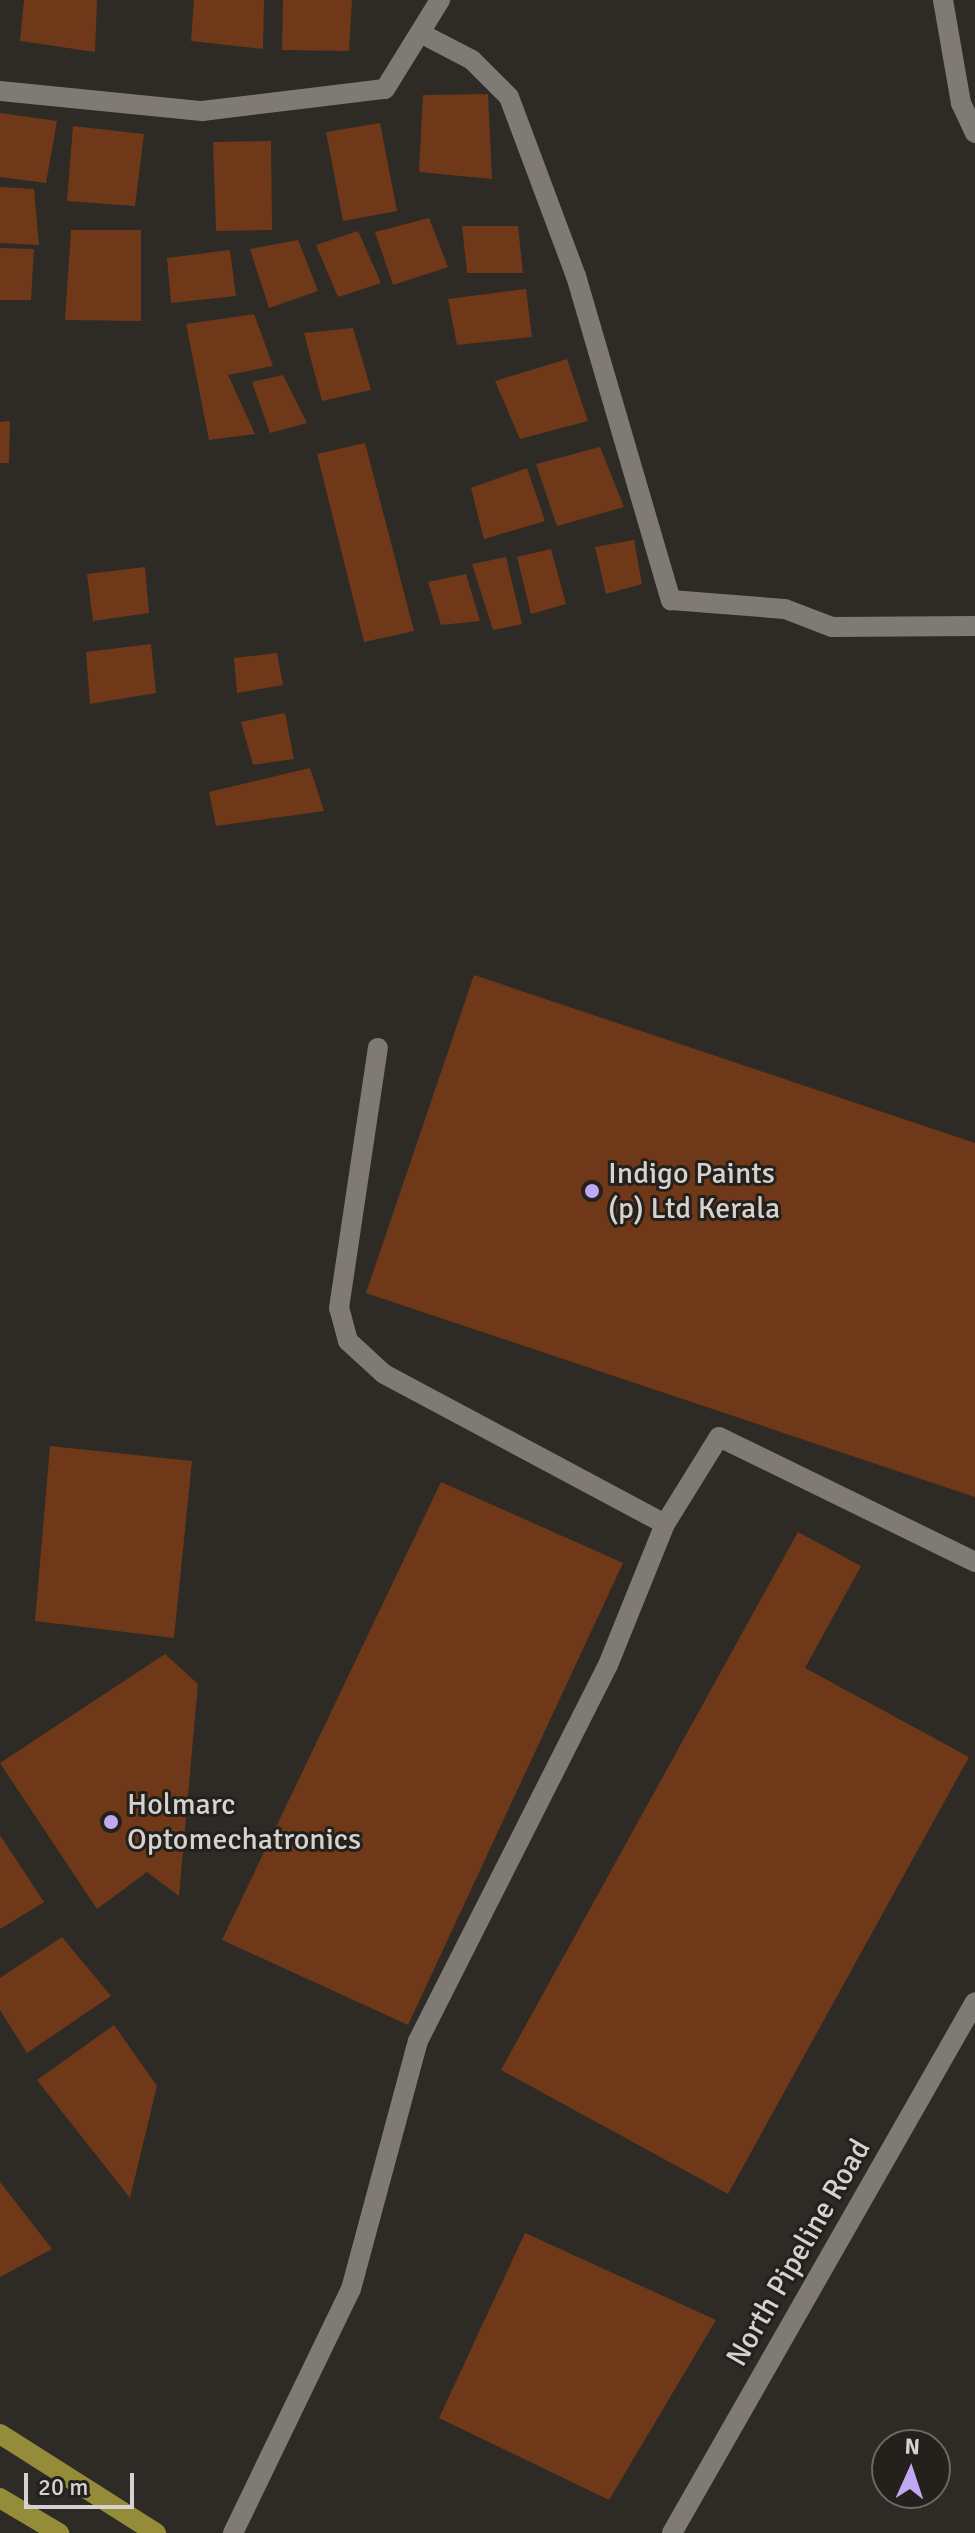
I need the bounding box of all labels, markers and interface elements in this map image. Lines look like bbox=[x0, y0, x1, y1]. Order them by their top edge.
place label: Indigo Paints (p) Ltd Kerala bbox=[608, 1156, 780, 1226]
marker: Indigo Paints (p) Ltd Kerala bbox=[583, 1182, 601, 1200]
place label: Holmarc Optomechatronics bbox=[127, 1787, 361, 1858]
marker: Holmarc Optomechatronics bbox=[102, 1813, 120, 1831]
street label: North Pipeline Road bbox=[719, 2133, 879, 2373]
north arrow bbox=[871, 2429, 951, 2509]
text: N bbox=[904, 2433, 921, 2460]
scale bar bbox=[28, 2457, 138, 2507]
text: 20 m bbox=[38, 2472, 88, 2502]

